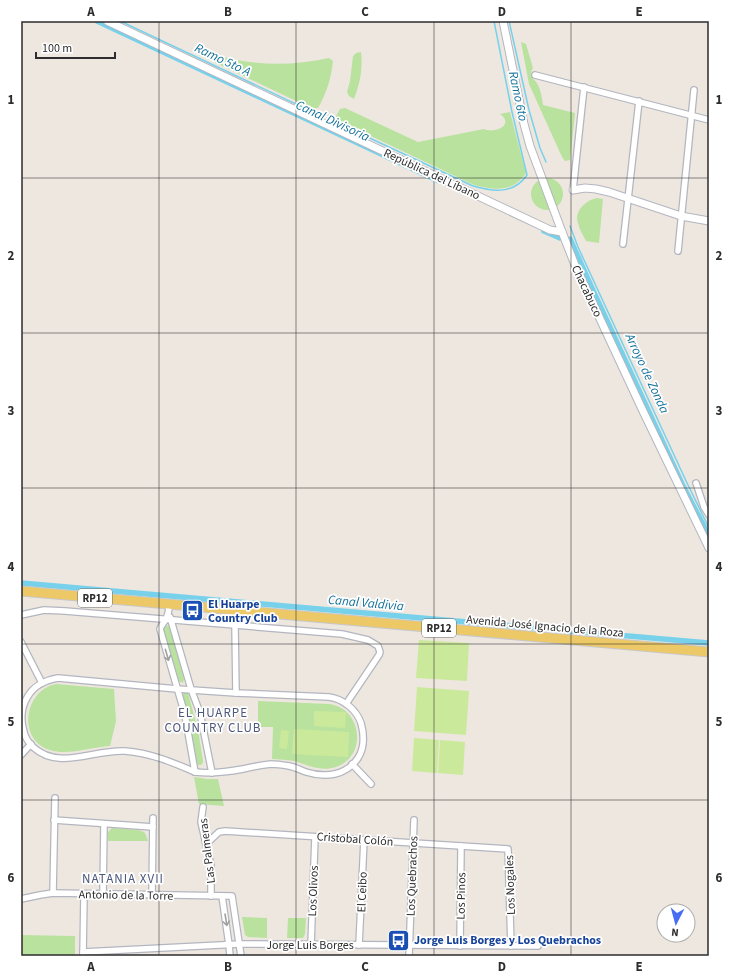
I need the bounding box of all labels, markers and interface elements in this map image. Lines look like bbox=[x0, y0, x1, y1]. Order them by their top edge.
text: A bbox=[86, 3, 95, 21]
text: B bbox=[224, 3, 232, 21]
text: C bbox=[361, 3, 369, 21]
text: D bbox=[498, 3, 506, 21]
text: E bbox=[635, 3, 643, 21]
scale bar bbox=[36, 34, 115, 60]
water label: Ramo 5to A bbox=[192, 39, 254, 81]
text: 100 m bbox=[42, 40, 72, 57]
water label: Ramo 6to bbox=[504, 70, 532, 123]
text: 1 bbox=[8, 91, 15, 109]
text: 1 bbox=[716, 91, 723, 109]
water label: Canal Divisoria bbox=[293, 96, 373, 146]
street label: República del Líbano bbox=[381, 145, 483, 204]
text: 2 bbox=[8, 247, 15, 265]
text: 2 bbox=[716, 247, 723, 265]
street label: Chacabuco bbox=[567, 262, 606, 320]
water label: Arroyo de Zonda bbox=[620, 330, 674, 416]
text: 3 bbox=[8, 402, 15, 420]
text: 3 bbox=[716, 402, 723, 420]
text: 4 bbox=[8, 558, 15, 576]
text: 4 bbox=[716, 558, 723, 576]
road number: RP12 bbox=[78, 589, 112, 607]
water label: Canal Valdivia bbox=[327, 591, 405, 615]
place label: El Huarpe Country Club bbox=[208, 596, 278, 627]
bus stop icon: El Huarpe Country Club bbox=[179, 598, 205, 624]
street label: Avenida José Ignacio de la Roza bbox=[466, 611, 624, 642]
road number: RP12 bbox=[422, 619, 456, 637]
one-way arrow bbox=[164, 649, 172, 662]
district label: EL HUARPE COUNTRY CLUB bbox=[164, 704, 262, 737]
text: 5 bbox=[8, 713, 15, 731]
text: 5 bbox=[716, 713, 723, 731]
street label: Las Palmeras bbox=[195, 817, 220, 885]
street label: Cristobal Colón bbox=[316, 828, 394, 851]
street label: Los Quebrachos bbox=[403, 836, 422, 916]
street label: Los Nogales bbox=[501, 855, 520, 915]
street label: Los Olivos bbox=[304, 865, 323, 917]
text: 6 bbox=[8, 869, 15, 887]
text: 6 bbox=[716, 869, 723, 887]
district label: NATANIA XVII bbox=[82, 870, 164, 888]
street label: El Ceibo bbox=[353, 871, 372, 913]
street label: Los Pinos bbox=[453, 872, 470, 920]
street label: Antonio de la Torre bbox=[78, 886, 174, 905]
north arrow bbox=[656, 903, 696, 943]
one-way arrow bbox=[222, 913, 230, 926]
text: N bbox=[671, 925, 679, 940]
bus stop icon: Jorge Luis Borges y Los Quebrachos bbox=[386, 927, 412, 953]
place label: Jorge Luis Borges y Los Quebrachos bbox=[414, 932, 601, 949]
street label: Jorge Luis Borges bbox=[266, 937, 354, 954]
text: A bbox=[86, 958, 95, 976]
text: B bbox=[224, 958, 232, 976]
text: C bbox=[361, 958, 369, 976]
text: D bbox=[498, 958, 506, 976]
text: E bbox=[635, 958, 643, 976]

